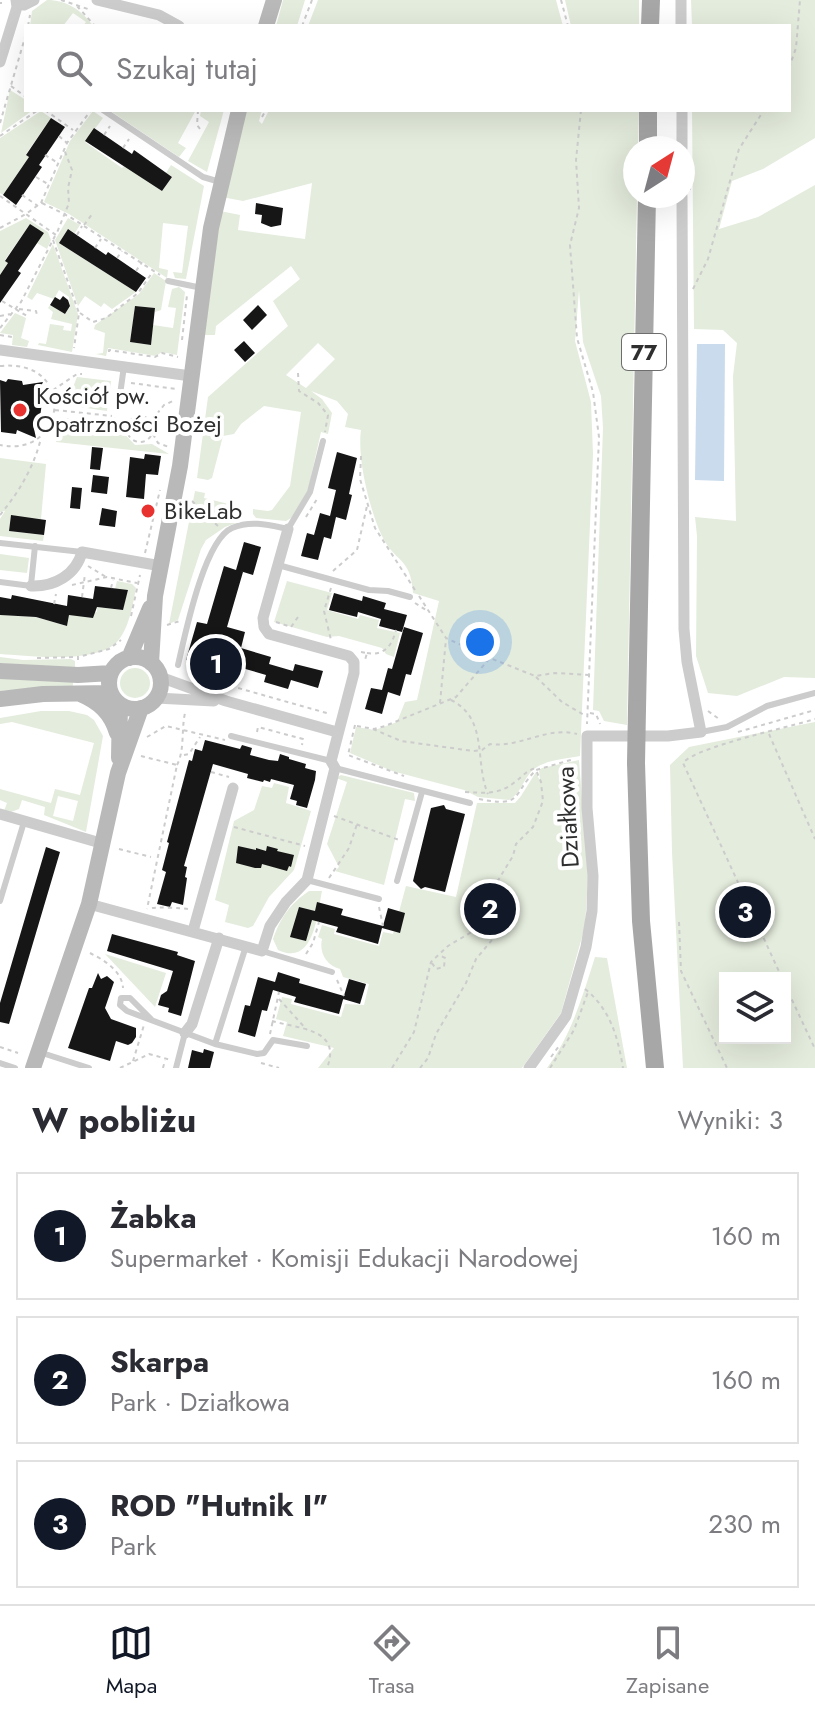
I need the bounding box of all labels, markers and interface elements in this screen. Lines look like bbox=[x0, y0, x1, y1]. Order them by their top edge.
search box bbox=[24, 24, 791, 112]
icon: search bbox=[52, 46, 96, 90]
text: Szukaj tutaj bbox=[116, 47, 258, 90]
north arrow bbox=[623, 136, 695, 208]
road number: 77 bbox=[622, 334, 666, 370]
place label: Kościół pw. Opatrzności Bożej bbox=[36, 378, 222, 441]
marker: Kościół pw. Opatrzności Bożej bbox=[11, 401, 29, 419]
place label: BikeLab bbox=[164, 493, 242, 528]
marker: BikeLab bbox=[139, 502, 157, 520]
your location bbox=[460, 622, 500, 662]
pin: 1 bbox=[190, 634, 242, 694]
street label: Działkowa bbox=[547, 765, 588, 869]
pin: 2 bbox=[464, 879, 516, 939]
pin: 3 bbox=[719, 882, 771, 942]
map controls bbox=[719, 972, 791, 1044]
button: layers bbox=[719, 972, 791, 1044]
text: W pobliżu bbox=[32, 1096, 196, 1145]
text: Wyniki: 3 bbox=[677, 1101, 783, 1139]
text: Żabka bbox=[110, 1196, 197, 1239]
text: 1 bbox=[53, 1217, 67, 1255]
text: 160 m bbox=[711, 1217, 781, 1255]
text: Supermarket · Komisji Edukacji Narodowej bbox=[110, 1239, 579, 1277]
text: Skarpa bbox=[110, 1340, 209, 1383]
text: 2 bbox=[51, 1361, 69, 1399]
text: 160 m bbox=[711, 1361, 781, 1399]
text: Park · Działkowa bbox=[110, 1383, 290, 1421]
text: ROD "Hutnik I" bbox=[110, 1484, 328, 1527]
text: 3 bbox=[52, 1505, 68, 1543]
text: 230 m bbox=[708, 1505, 781, 1543]
text: Park bbox=[110, 1527, 156, 1565]
tab: Mapa bbox=[106, 1621, 157, 1701]
tab: Trasa bbox=[369, 1621, 415, 1701]
tab: Zapisane bbox=[626, 1621, 709, 1701]

